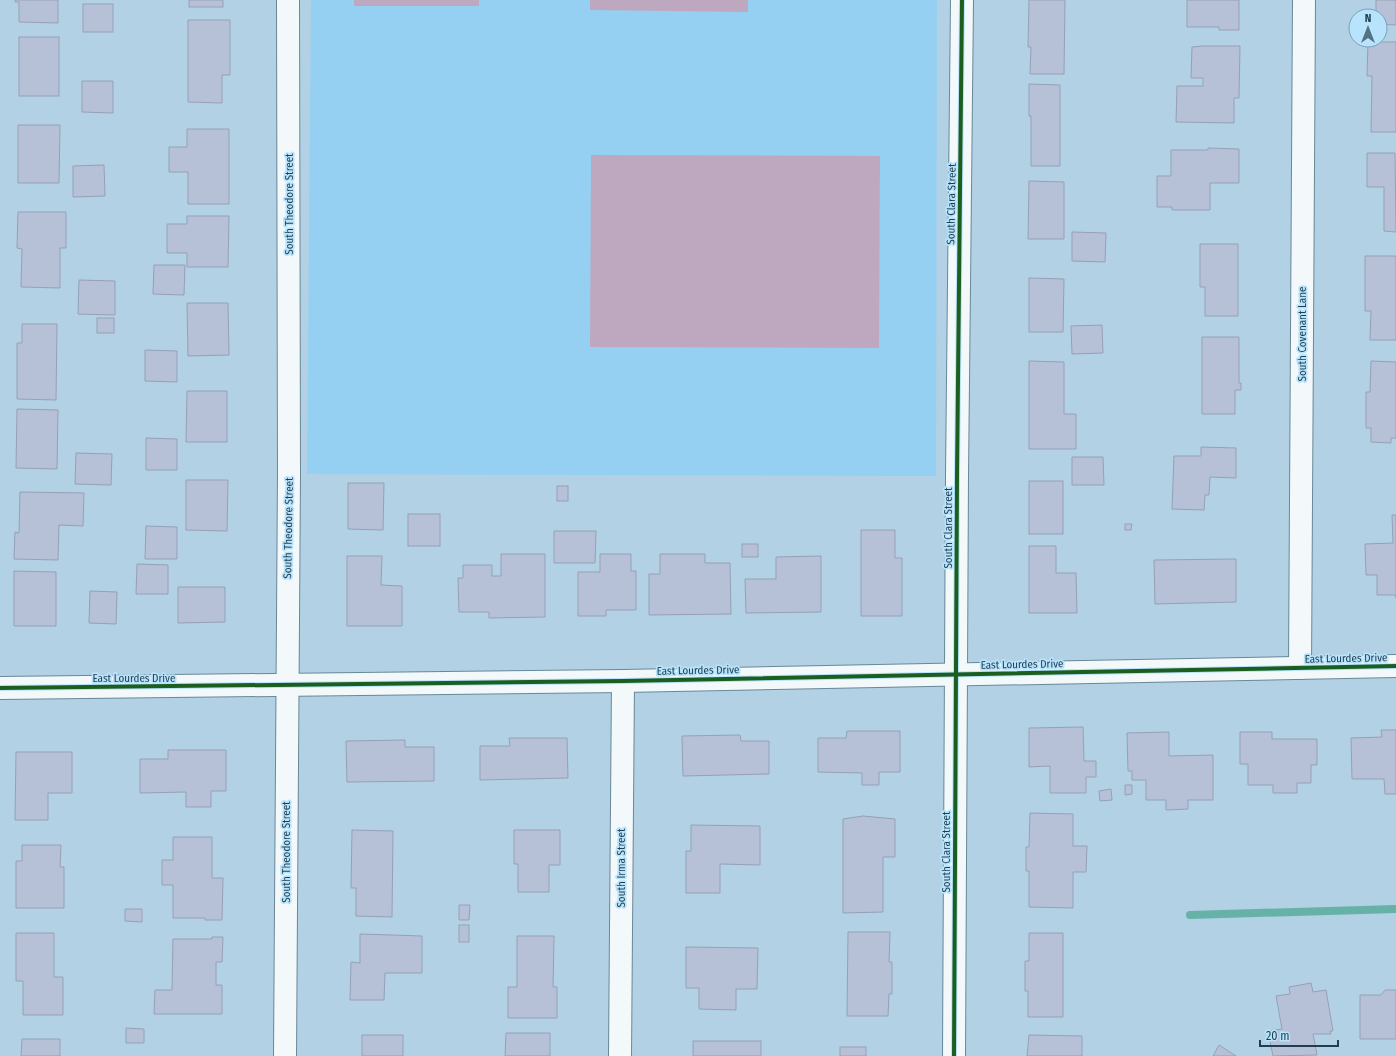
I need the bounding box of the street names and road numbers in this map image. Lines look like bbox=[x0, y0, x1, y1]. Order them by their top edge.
street label: South Theodore Street bbox=[283, 153, 296, 255]
street label: South Clara Street bbox=[944, 163, 959, 245]
street label: South Covenant Lane bbox=[1296, 287, 1309, 381]
street label: South Theodore Street bbox=[281, 477, 296, 579]
street label: South Clara Street bbox=[942, 487, 955, 569]
street label: East Lourdes Drive bbox=[1304, 651, 1388, 666]
street label: East Lourdes Drive bbox=[980, 657, 1064, 672]
street label: East Lourdes Drive bbox=[656, 663, 740, 678]
street label: East Lourdes Drive bbox=[93, 672, 175, 685]
street label: South Theodore Street bbox=[280, 801, 293, 903]
street label: South Clara Street bbox=[940, 811, 953, 893]
street label: South Irma Street bbox=[615, 828, 628, 908]

